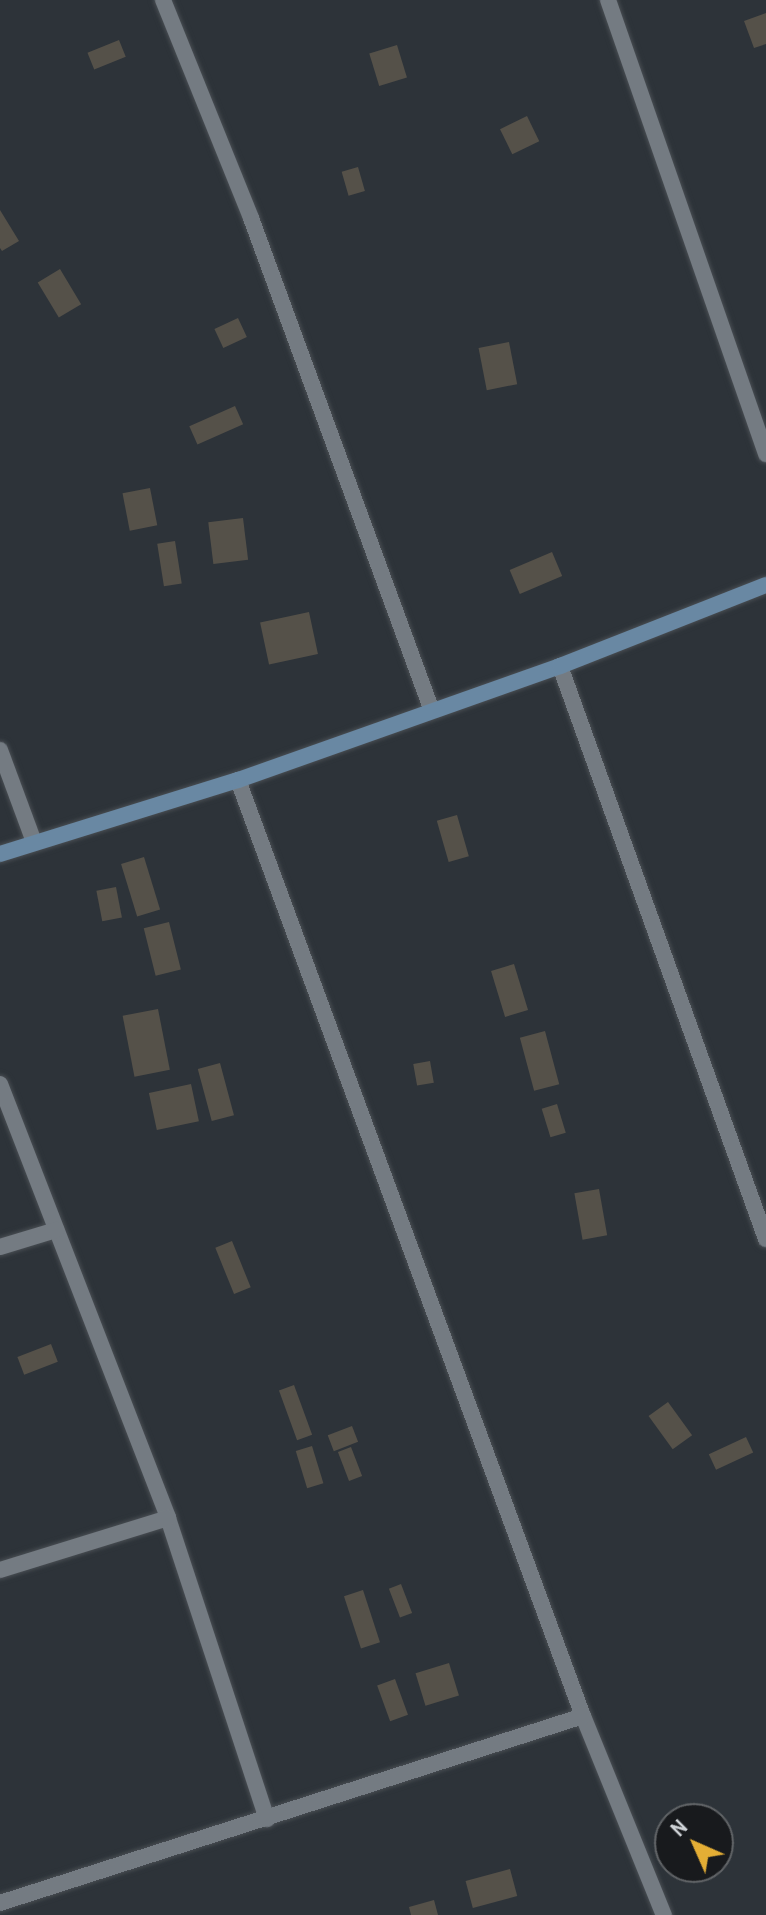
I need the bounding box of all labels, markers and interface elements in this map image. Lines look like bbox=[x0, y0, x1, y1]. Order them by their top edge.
north arrow bbox=[654, 1803, 734, 1883]
text: N bbox=[663, 1812, 694, 1843]

